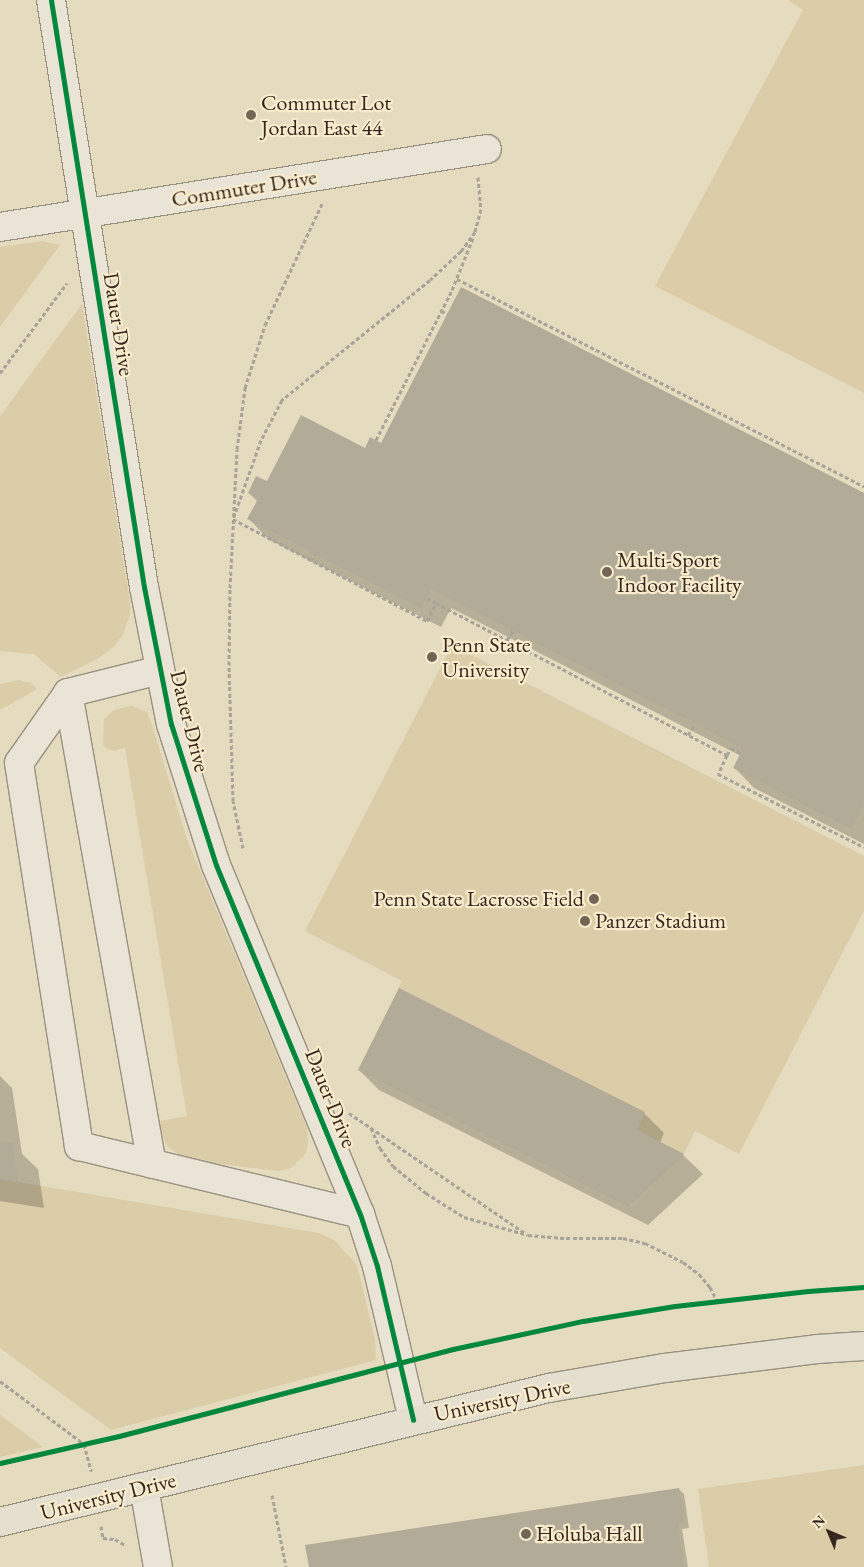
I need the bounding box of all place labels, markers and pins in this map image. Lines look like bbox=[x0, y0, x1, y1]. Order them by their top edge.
place label: Commuter Lot Jordan East 44 bbox=[261, 89, 391, 140]
marker: Commuter Lot Jordan East 44 bbox=[245, 109, 257, 121]
place label: Multi-Sport Indoor Facility bbox=[617, 546, 742, 598]
marker: Multi-Sport Indoor Facility bbox=[601, 566, 613, 578]
place label: Penn State University bbox=[442, 631, 531, 682]
marker: Penn State University bbox=[426, 651, 438, 663]
place label: Penn State Lacrosse Field bbox=[374, 886, 584, 912]
marker: Penn State Lacrosse Field bbox=[588, 893, 600, 905]
place label: Panzer Stadium bbox=[595, 908, 726, 934]
marker: Panzer Stadium bbox=[579, 915, 591, 927]
place label: Holuba Hall bbox=[536, 1521, 642, 1547]
marker: Holuba Hall bbox=[520, 1528, 532, 1540]

